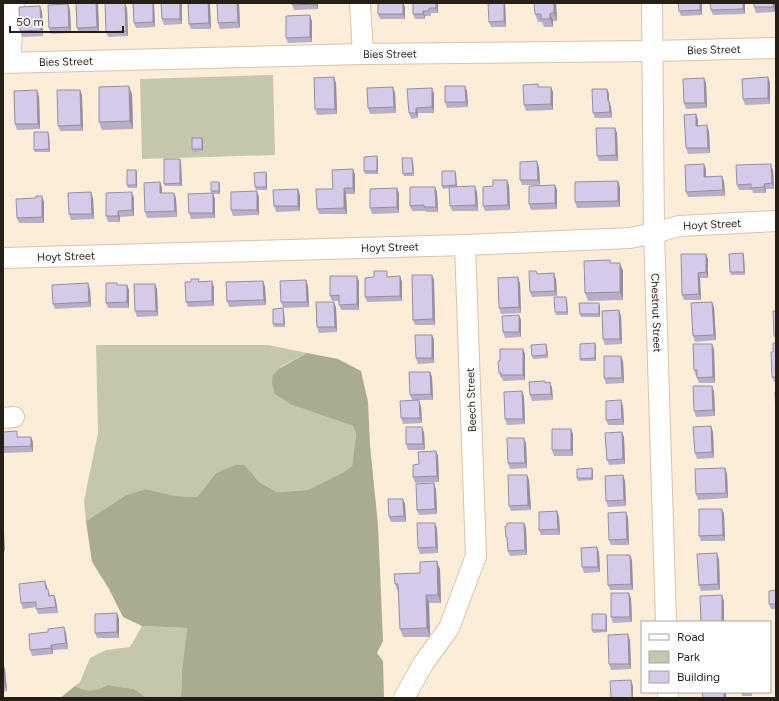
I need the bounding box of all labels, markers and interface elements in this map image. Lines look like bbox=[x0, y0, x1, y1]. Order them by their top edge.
scale bar bbox=[10, 8, 123, 34]
text: 50 m bbox=[16, 15, 44, 29]
street label: Bies Street bbox=[687, 43, 741, 57]
street label: Bies Street bbox=[363, 47, 417, 61]
street label: Bies Street bbox=[39, 55, 93, 69]
street label: Hoyt Street bbox=[683, 217, 741, 233]
street label: Hoyt Street bbox=[361, 240, 419, 255]
street label: Hoyt Street bbox=[37, 249, 95, 264]
street label: Chestnut Street bbox=[648, 273, 664, 353]
street label: Beech Street bbox=[464, 368, 479, 432]
legend bbox=[641, 621, 771, 693]
text: Road bbox=[677, 630, 705, 644]
text: Park bbox=[677, 650, 700, 664]
text: Building bbox=[677, 670, 720, 684]

